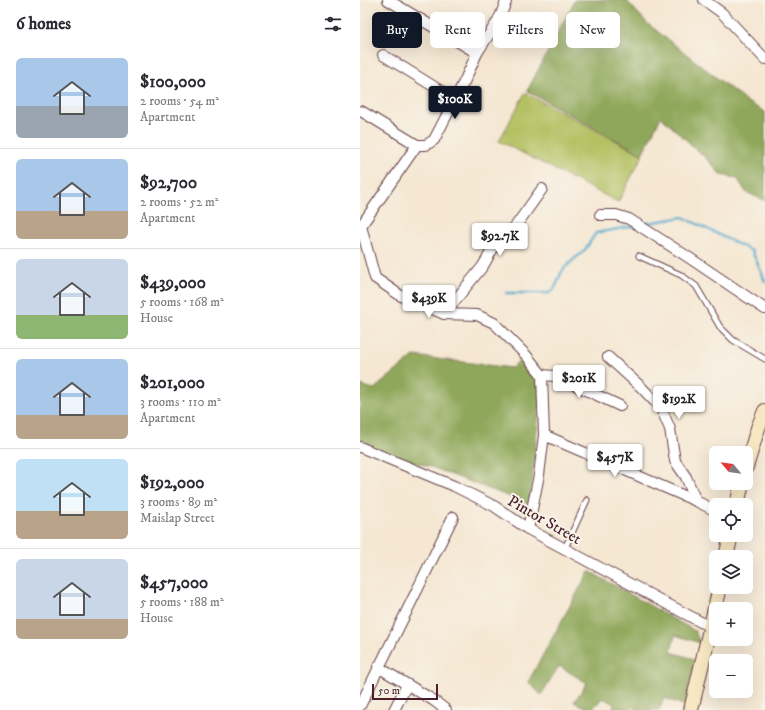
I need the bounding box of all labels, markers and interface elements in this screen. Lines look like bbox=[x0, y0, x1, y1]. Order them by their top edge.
chip: Buy bbox=[372, 12, 422, 48]
chip: Rent bbox=[430, 12, 485, 48]
chip: Filters bbox=[493, 12, 558, 48]
chip: New bbox=[566, 12, 620, 48]
text: 6 homes bbox=[16, 13, 71, 35]
icon: filters bbox=[322, 13, 344, 35]
text: $100,000 bbox=[140, 71, 206, 93]
icon: home bbox=[48, 74, 96, 122]
pin: $100K bbox=[427, 86, 483, 120]
text: $100K bbox=[438, 91, 472, 107]
text: 2 rooms · 54 m² bbox=[140, 93, 219, 109]
text: Apartment bbox=[140, 109, 195, 125]
text: $92,700 bbox=[140, 172, 197, 194]
icon: home bbox=[48, 175, 96, 223]
text: 2 rooms · 52 m² bbox=[140, 194, 219, 210]
text: Apartment bbox=[140, 210, 195, 226]
pin: $92.7K bbox=[467, 223, 533, 257]
text: $92.7K bbox=[481, 228, 519, 244]
text: $439,000 bbox=[140, 272, 206, 294]
icon: home bbox=[48, 275, 96, 323]
pin: $439K bbox=[401, 285, 457, 319]
text: $439K bbox=[411, 290, 447, 306]
text: 5 rooms · 168 m² bbox=[140, 294, 224, 310]
text: House bbox=[140, 310, 173, 326]
pin: $201K bbox=[551, 365, 607, 399]
text: $201K bbox=[562, 370, 596, 386]
text: $201,000 bbox=[140, 372, 205, 394]
icon: home bbox=[48, 375, 96, 423]
pin: $192K bbox=[651, 386, 707, 420]
text: $192K bbox=[662, 391, 696, 407]
text: 3 rooms · 110 m² bbox=[140, 394, 221, 410]
text: Apartment bbox=[140, 410, 195, 426]
pin: $457K bbox=[587, 444, 643, 478]
north arrow bbox=[709, 446, 753, 490]
map controls bbox=[709, 446, 753, 698]
text: $457K bbox=[597, 449, 633, 465]
text: $192,000 bbox=[140, 472, 205, 494]
icon: home bbox=[48, 475, 96, 523]
street label: Pintor Street bbox=[504, 491, 585, 549]
text: 3 rooms · 89 m² bbox=[140, 494, 217, 510]
button: locate bbox=[709, 498, 753, 542]
text: Maislap Street bbox=[140, 510, 215, 526]
button: layers bbox=[709, 550, 753, 594]
text: $457,000 bbox=[140, 572, 208, 594]
icon: home bbox=[48, 575, 96, 623]
text: 5 rooms · 188 m² bbox=[140, 594, 224, 610]
button: + bbox=[709, 602, 753, 646]
text: House bbox=[140, 610, 173, 626]
button: − bbox=[709, 654, 753, 698]
scale bar bbox=[372, 682, 438, 701]
text: 50 m bbox=[378, 684, 400, 698]

